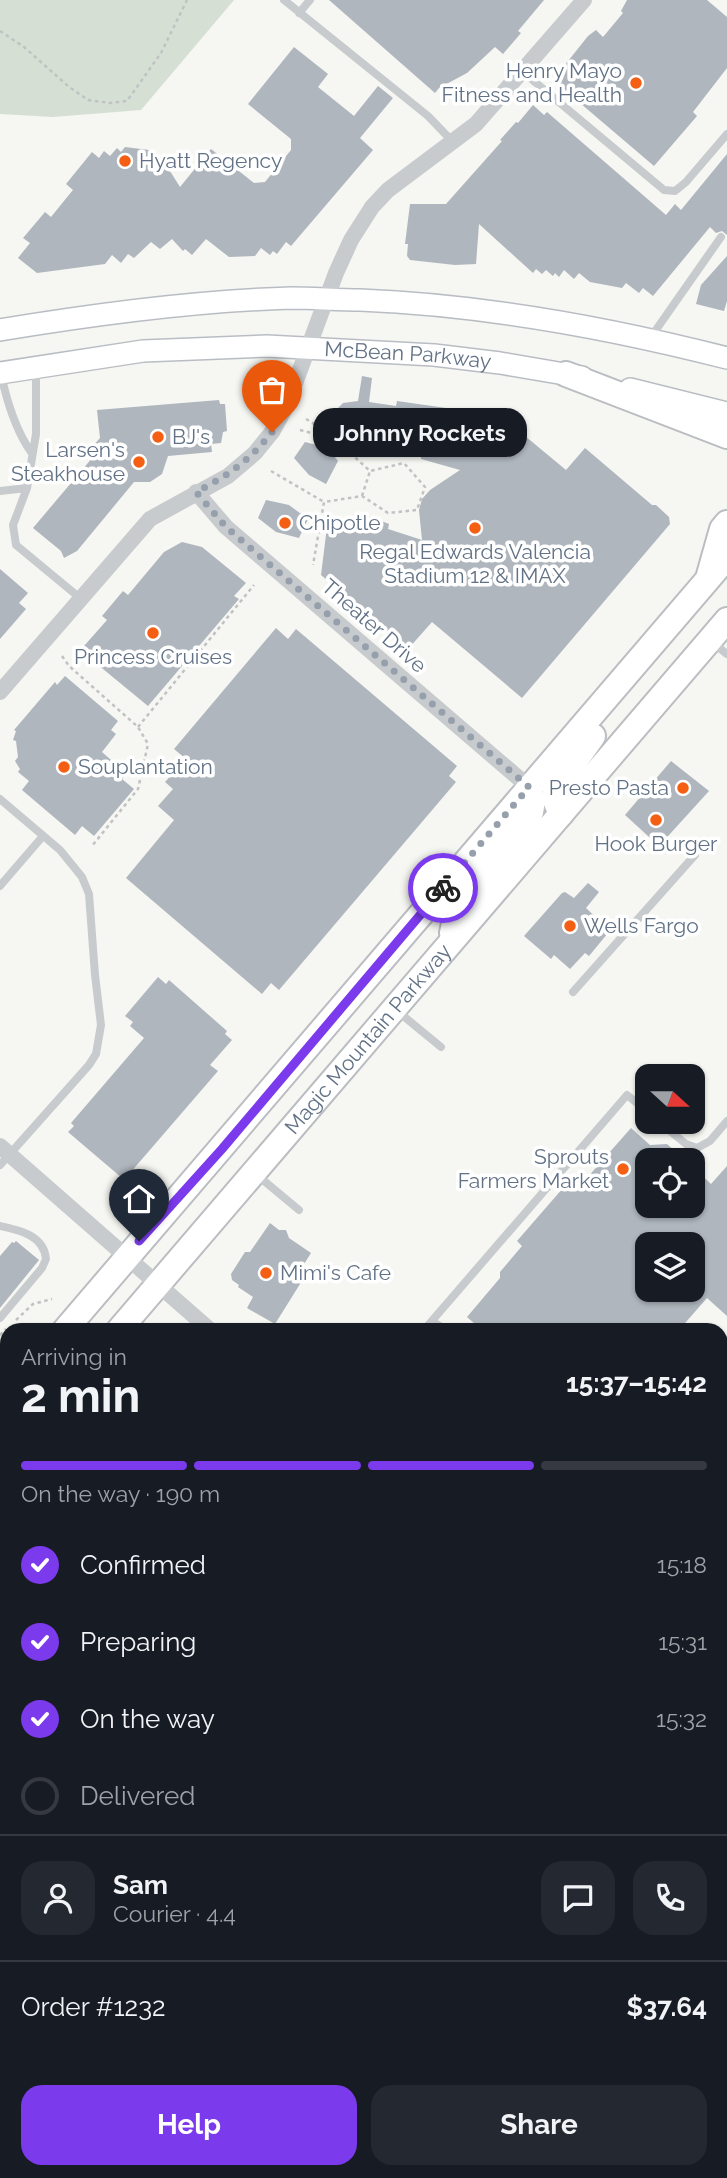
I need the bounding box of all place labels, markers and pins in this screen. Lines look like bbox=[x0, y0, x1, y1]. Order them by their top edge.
place label: Henry Mayo Fitness and Health bbox=[442, 58, 622, 107]
marker: Henry Mayo Fitness and Health bbox=[628, 75, 644, 91]
place label: Hyatt Regency bbox=[139, 148, 282, 173]
marker: Hyatt Regency bbox=[117, 153, 133, 169]
pin bbox=[242, 360, 302, 432]
callout: Johnny Rockets bbox=[314, 408, 528, 457]
place label: BJ's bbox=[172, 424, 210, 449]
marker: BJ's bbox=[150, 429, 166, 445]
place label: Larsen's Steakhouse bbox=[11, 437, 125, 486]
marker: Larsen's Steakhouse bbox=[131, 454, 147, 470]
place label: Chipotle bbox=[299, 510, 381, 535]
marker: Chipotle bbox=[277, 515, 293, 531]
marker: Regal Edwards Valencia Stadium 12 & IMAX bbox=[467, 520, 483, 536]
place label: Regal Edwards Valencia Stadium 12 & IMAX bbox=[359, 539, 591, 588]
marker: Princess Cruises bbox=[145, 625, 161, 641]
place label: Princess Cruises bbox=[74, 644, 232, 669]
place label: Souplantation bbox=[78, 754, 213, 779]
marker: Souplantation bbox=[56, 759, 72, 775]
place label: Presto Pasta bbox=[549, 775, 669, 800]
marker: Presto Pasta bbox=[675, 780, 691, 796]
marker: Hook Burger bbox=[648, 812, 664, 828]
place label: Hook Burger bbox=[594, 831, 718, 856]
place label: Wells Fargo bbox=[584, 913, 699, 938]
marker: Wells Fargo bbox=[562, 918, 578, 934]
place label: Sprouts Farmers Market bbox=[458, 1144, 609, 1193]
marker: Sprouts Farmers Market bbox=[615, 1161, 631, 1177]
pin bbox=[109, 1169, 169, 1241]
place label: Mimi's Cafe bbox=[280, 1260, 391, 1285]
marker: Mimi's Cafe bbox=[258, 1265, 274, 1281]

